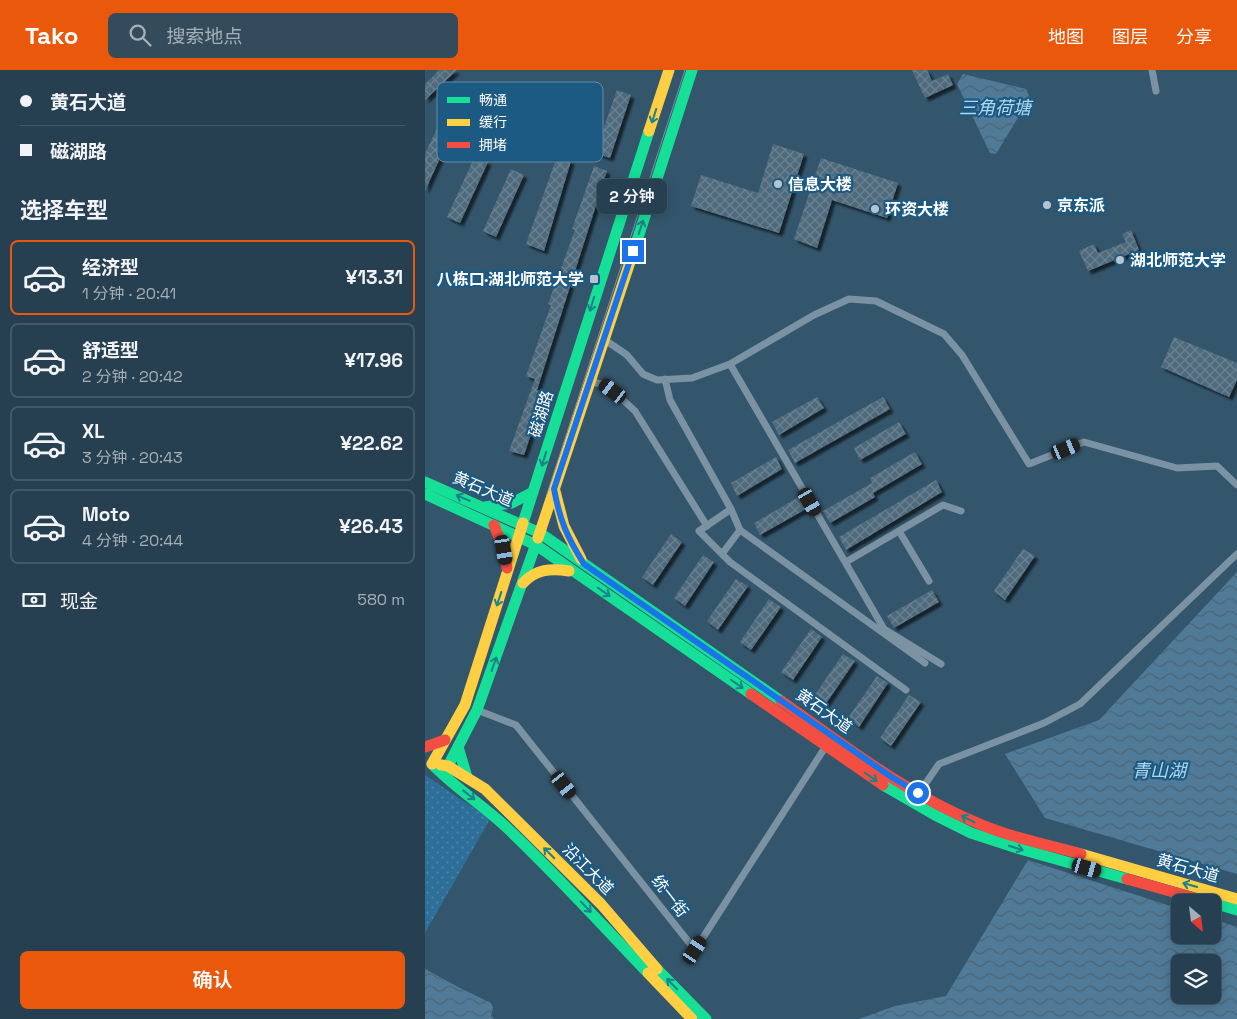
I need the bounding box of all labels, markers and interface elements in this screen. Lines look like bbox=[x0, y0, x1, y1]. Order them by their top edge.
search box bbox=[108, 13, 458, 58]
text: Tako bbox=[25, 20, 78, 51]
icon: search bbox=[126, 21, 154, 49]
text: 搜索地点 bbox=[166, 24, 242, 49]
text: 地图 bbox=[1048, 25, 1084, 48]
text: 图层 bbox=[1112, 25, 1148, 48]
text: 分享 bbox=[1176, 25, 1212, 48]
legend bbox=[437, 82, 603, 162]
text: 黄石大道 bbox=[50, 90, 126, 115]
text: 畅通 bbox=[479, 91, 507, 109]
water label: 三角荷塘 bbox=[959, 96, 1034, 119]
one-way arrow bbox=[649, 108, 658, 124]
text: 缓行 bbox=[479, 113, 507, 131]
text: 拥堵 bbox=[479, 136, 507, 154]
text: 磁湖路 bbox=[50, 139, 107, 164]
place label: 信息大楼 bbox=[788, 174, 852, 195]
marker: 信息大楼 bbox=[772, 178, 784, 190]
callout: 2 分钟 bbox=[598, 179, 668, 214]
text: 2 分钟 bbox=[609, 186, 655, 207]
place label: 京东派 bbox=[1057, 195, 1105, 216]
text: 选择车型 bbox=[20, 196, 108, 224]
place label: 环资大楼 bbox=[885, 199, 949, 220]
marker: 京东派 bbox=[1041, 199, 1053, 211]
marker: 环资大楼 bbox=[869, 203, 881, 215]
one-way arrow bbox=[637, 220, 646, 235]
route end bbox=[622, 240, 644, 262]
place label: 湖北师范大学 bbox=[1130, 250, 1226, 271]
marker: 湖北师范大学 bbox=[1114, 254, 1126, 266]
icon: car bbox=[22, 255, 67, 300]
text: 经济型 bbox=[82, 255, 139, 280]
text: ¥13.31 bbox=[346, 265, 403, 290]
place label: 八栋口·湖北师范大学 bbox=[437, 269, 584, 290]
marker: 八栋口·湖北师范大学 bbox=[588, 273, 600, 285]
text: 1 分钟 · 20:41 bbox=[82, 283, 176, 304]
one-way arrow bbox=[587, 296, 597, 312]
icon: car bbox=[22, 338, 67, 383]
text: 舒适型 bbox=[82, 338, 139, 363]
text: ¥17.96 bbox=[344, 348, 403, 373]
text: 2 分钟 · 20:42 bbox=[82, 366, 183, 387]
car bbox=[596, 376, 629, 406]
street label: 磁湖路 bbox=[524, 388, 558, 440]
text: XL bbox=[82, 419, 105, 444]
icon: car bbox=[22, 421, 67, 466]
text: ¥22.62 bbox=[340, 431, 403, 456]
car bbox=[1049, 436, 1082, 462]
text: 3 分钟 · 20:43 bbox=[82, 447, 183, 468]
one-way arrow bbox=[538, 451, 548, 467]
street label: 黄石大道 bbox=[449, 467, 517, 511]
car bbox=[796, 485, 823, 519]
one-way arrow bbox=[456, 493, 471, 503]
text: Moto bbox=[82, 502, 130, 527]
icon: car bbox=[22, 504, 67, 549]
text: ¥26.43 bbox=[339, 514, 403, 539]
text: 4 分钟 · 20:44 bbox=[82, 530, 183, 551]
car bbox=[494, 534, 513, 566]
icon: cash bbox=[20, 586, 48, 614]
one-way arrow bbox=[596, 587, 610, 597]
text: 现金 bbox=[60, 589, 98, 614]
text: 580 m bbox=[357, 589, 405, 610]
one-way arrow bbox=[494, 590, 503, 606]
one-way arrow bbox=[490, 657, 499, 672]
one-way arrow bbox=[730, 679, 744, 689]
street label: 黄石大道 bbox=[792, 684, 856, 738]
water label: 青山湖 bbox=[1132, 759, 1189, 782]
car bbox=[548, 769, 579, 801]
one-way arrow bbox=[863, 772, 877, 782]
route start bbox=[907, 782, 929, 804]
one-way arrow bbox=[462, 790, 476, 800]
one-way arrow bbox=[960, 814, 975, 824]
street label: 沿江大道 bbox=[558, 839, 618, 899]
one-way arrow bbox=[1008, 843, 1024, 853]
one-way arrow bbox=[543, 847, 555, 859]
street label: 黄石大道 bbox=[1154, 849, 1222, 887]
car bbox=[1070, 857, 1103, 879]
street label: 统一街 bbox=[647, 871, 693, 921]
one-way arrow bbox=[1183, 880, 1199, 890]
north arrow bbox=[1171, 894, 1221, 944]
map controls bbox=[1171, 894, 1221, 1004]
one-way arrow bbox=[580, 901, 592, 914]
car bbox=[680, 933, 709, 967]
button: 确认 bbox=[20, 951, 405, 1009]
button: layers bbox=[1171, 954, 1221, 1004]
one-way arrow bbox=[666, 978, 678, 990]

